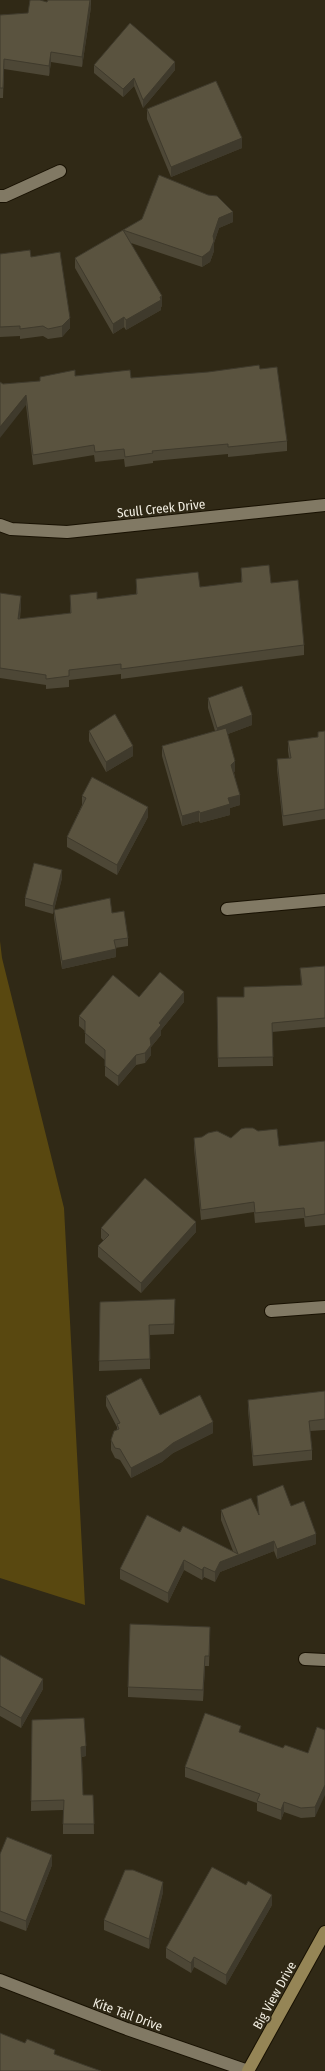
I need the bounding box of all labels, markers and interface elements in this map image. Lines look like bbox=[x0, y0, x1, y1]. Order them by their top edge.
street label: Scull Creek Drive bbox=[116, 496, 206, 521]
street label: Big View Drive bbox=[250, 1959, 299, 2032]
street label: Kite Tail Drive bbox=[91, 1995, 165, 2034]

